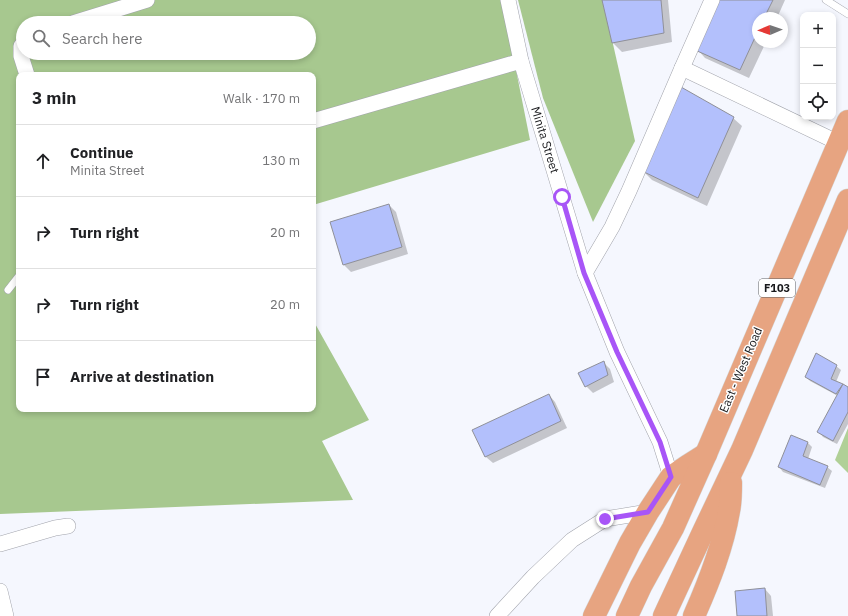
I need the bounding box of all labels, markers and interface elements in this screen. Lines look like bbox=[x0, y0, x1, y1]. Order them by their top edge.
north arrow bbox=[752, 12, 788, 48]
map controls bbox=[800, 12, 836, 120]
button: + bbox=[800, 12, 836, 48]
search box bbox=[16, 16, 316, 60]
icon: search bbox=[30, 27, 52, 49]
text: Search here bbox=[62, 29, 142, 48]
button: − bbox=[800, 48, 836, 84]
button: locate bbox=[800, 84, 836, 120]
text: 3 min bbox=[32, 87, 76, 109]
text: Walk · 170 m bbox=[223, 90, 300, 107]
street label: Minita Street bbox=[528, 105, 563, 175]
text: Continue bbox=[70, 143, 134, 162]
icon: ahead bbox=[32, 150, 54, 172]
text: 130 m bbox=[262, 152, 300, 169]
text: Minita Street bbox=[70, 162, 145, 179]
route start bbox=[553, 188, 571, 206]
icon: right bbox=[32, 222, 54, 244]
text: Turn right bbox=[70, 223, 139, 242]
text: 20 m bbox=[270, 224, 300, 241]
road number: F103 bbox=[759, 279, 795, 297]
icon: right bbox=[32, 294, 54, 316]
text: Turn right bbox=[70, 295, 139, 314]
text: 20 m bbox=[270, 296, 300, 313]
street label: East - West Road bbox=[716, 325, 765, 415]
icon: arrive bbox=[32, 366, 54, 388]
text: Arrive at destination bbox=[70, 367, 214, 386]
route end bbox=[596, 510, 614, 528]

